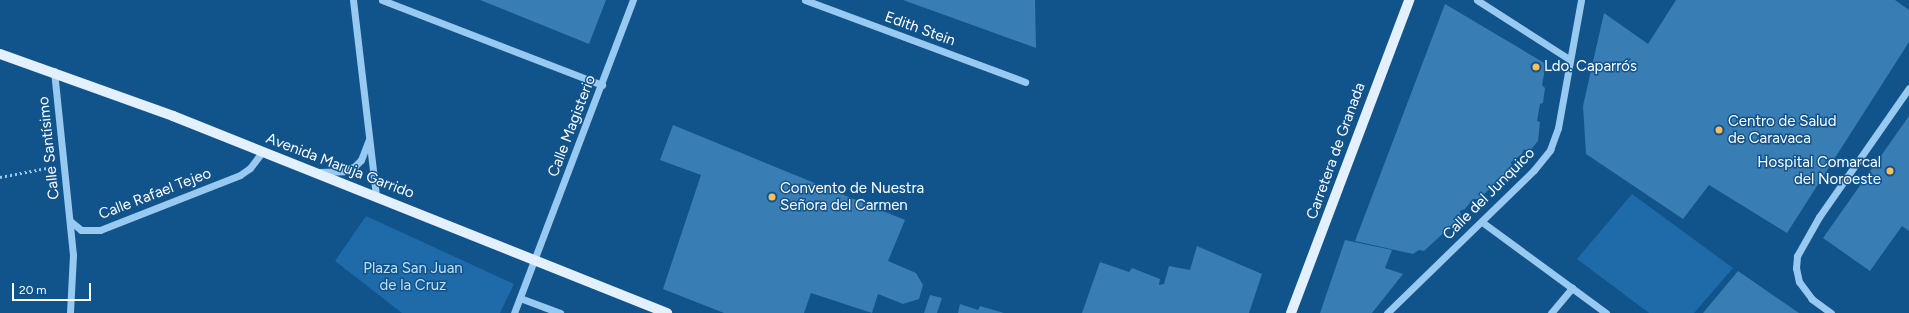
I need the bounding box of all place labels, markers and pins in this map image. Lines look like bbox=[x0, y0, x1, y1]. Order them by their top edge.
place label: Ldo. Caparrós bbox=[1544, 58, 1637, 76]
marker: Ldo. Caparrós bbox=[1531, 62, 1541, 72]
place label: Centro de Salud de Caravaca bbox=[1728, 112, 1837, 147]
marker: Centro de Salud de Caravaca bbox=[1713, 124, 1725, 136]
place label: Hospital Comarcal del Noroeste bbox=[1757, 153, 1881, 188]
marker: Hospital Comarcal del Noroeste bbox=[1884, 165, 1896, 177]
place label: Convento de Nuestra Señora del Carmen bbox=[780, 179, 924, 214]
marker: Convento de Nuestra Señora del Carmen bbox=[767, 192, 777, 202]

